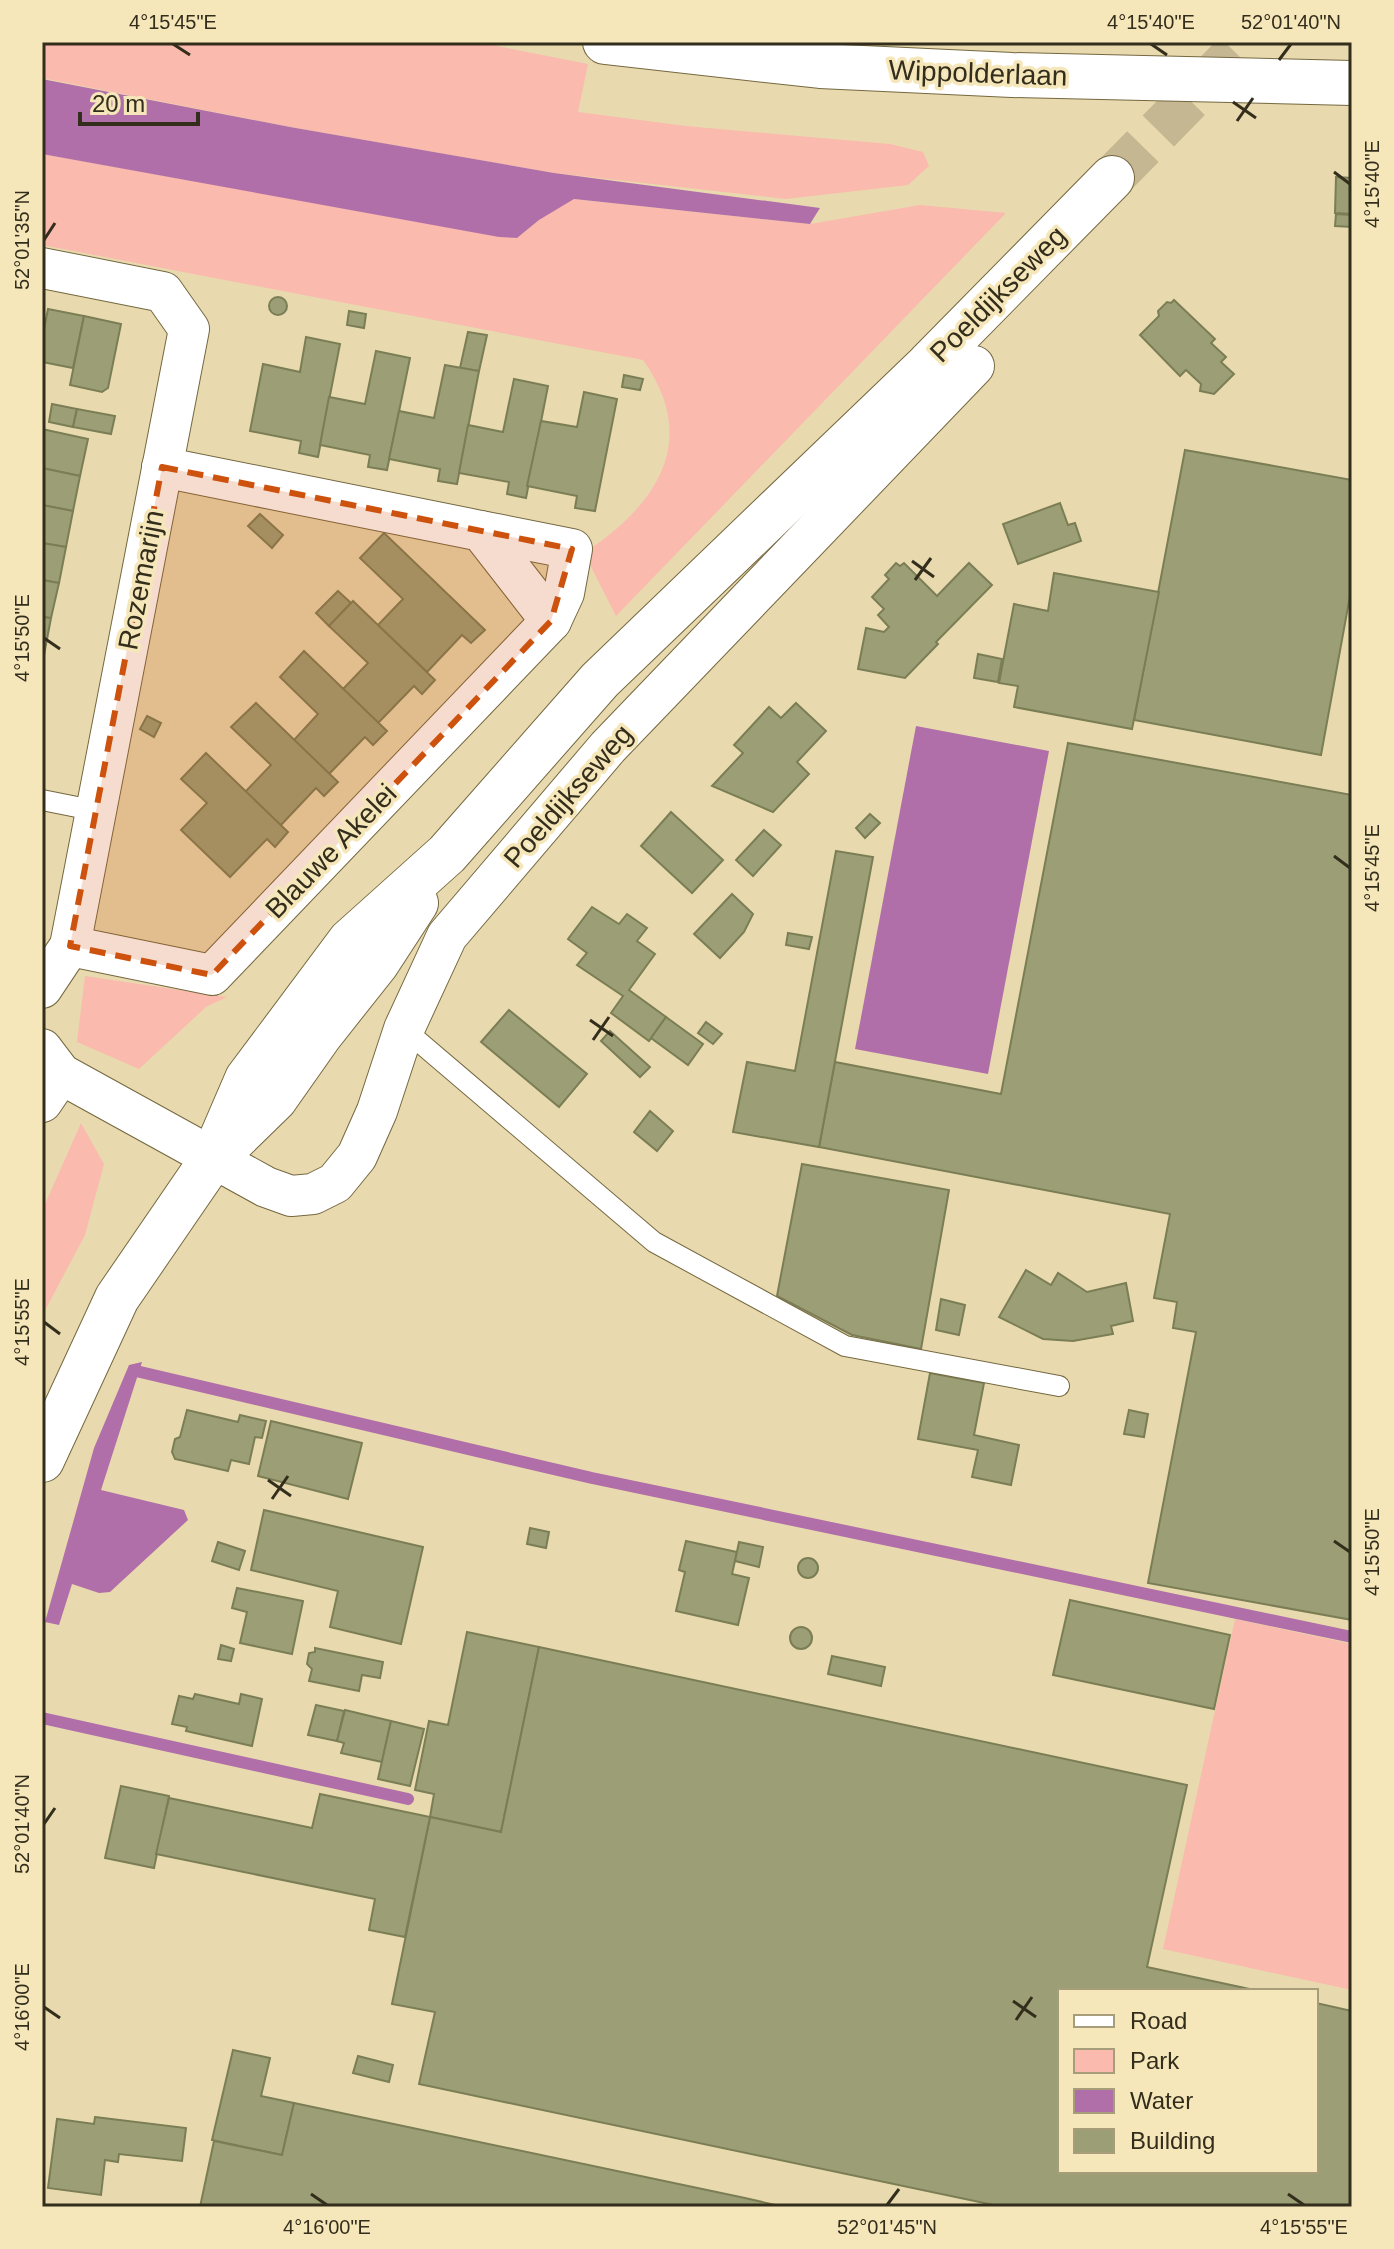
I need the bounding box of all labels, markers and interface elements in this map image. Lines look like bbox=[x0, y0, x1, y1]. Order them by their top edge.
text: 4°15'45"E bbox=[129, 11, 217, 33]
text: 4°15'40"E bbox=[1107, 11, 1195, 33]
text: 52°01'40"N bbox=[1241, 11, 1341, 33]
street label: Wippolderlaan bbox=[888, 54, 1068, 92]
scale bar bbox=[80, 76, 198, 126]
text: 20 m bbox=[92, 90, 145, 117]
text: 4°15'40"E bbox=[1361, 140, 1383, 228]
text: 52°01'35"N bbox=[11, 190, 33, 290]
street label: Poeldijkseweg bbox=[924, 220, 1072, 368]
street label: Rozemarijn bbox=[112, 508, 170, 652]
text: 4°15'50"E bbox=[11, 594, 33, 682]
street label: Poeldijkseweg bbox=[498, 718, 638, 874]
street label: Blauwe Akelei bbox=[259, 778, 403, 924]
text: 4°15'45"E bbox=[1361, 824, 1383, 912]
text: 4°15'55"E bbox=[11, 1278, 33, 1366]
text: 4°15'50"E bbox=[1361, 1508, 1383, 1596]
text: 52°01'40"N bbox=[11, 1774, 33, 1874]
text: 4°16'00"E bbox=[11, 1963, 33, 2051]
legend bbox=[1058, 1989, 1318, 2173]
text: Road bbox=[1130, 2007, 1187, 2034]
text: Park bbox=[1130, 2047, 1180, 2074]
text: Water bbox=[1130, 2087, 1193, 2114]
text: Building bbox=[1130, 2127, 1215, 2154]
text: 4°16'00"E bbox=[283, 2216, 371, 2238]
text: 52°01'45"N bbox=[837, 2216, 937, 2238]
text: 4°15'55"E bbox=[1260, 2216, 1348, 2238]

